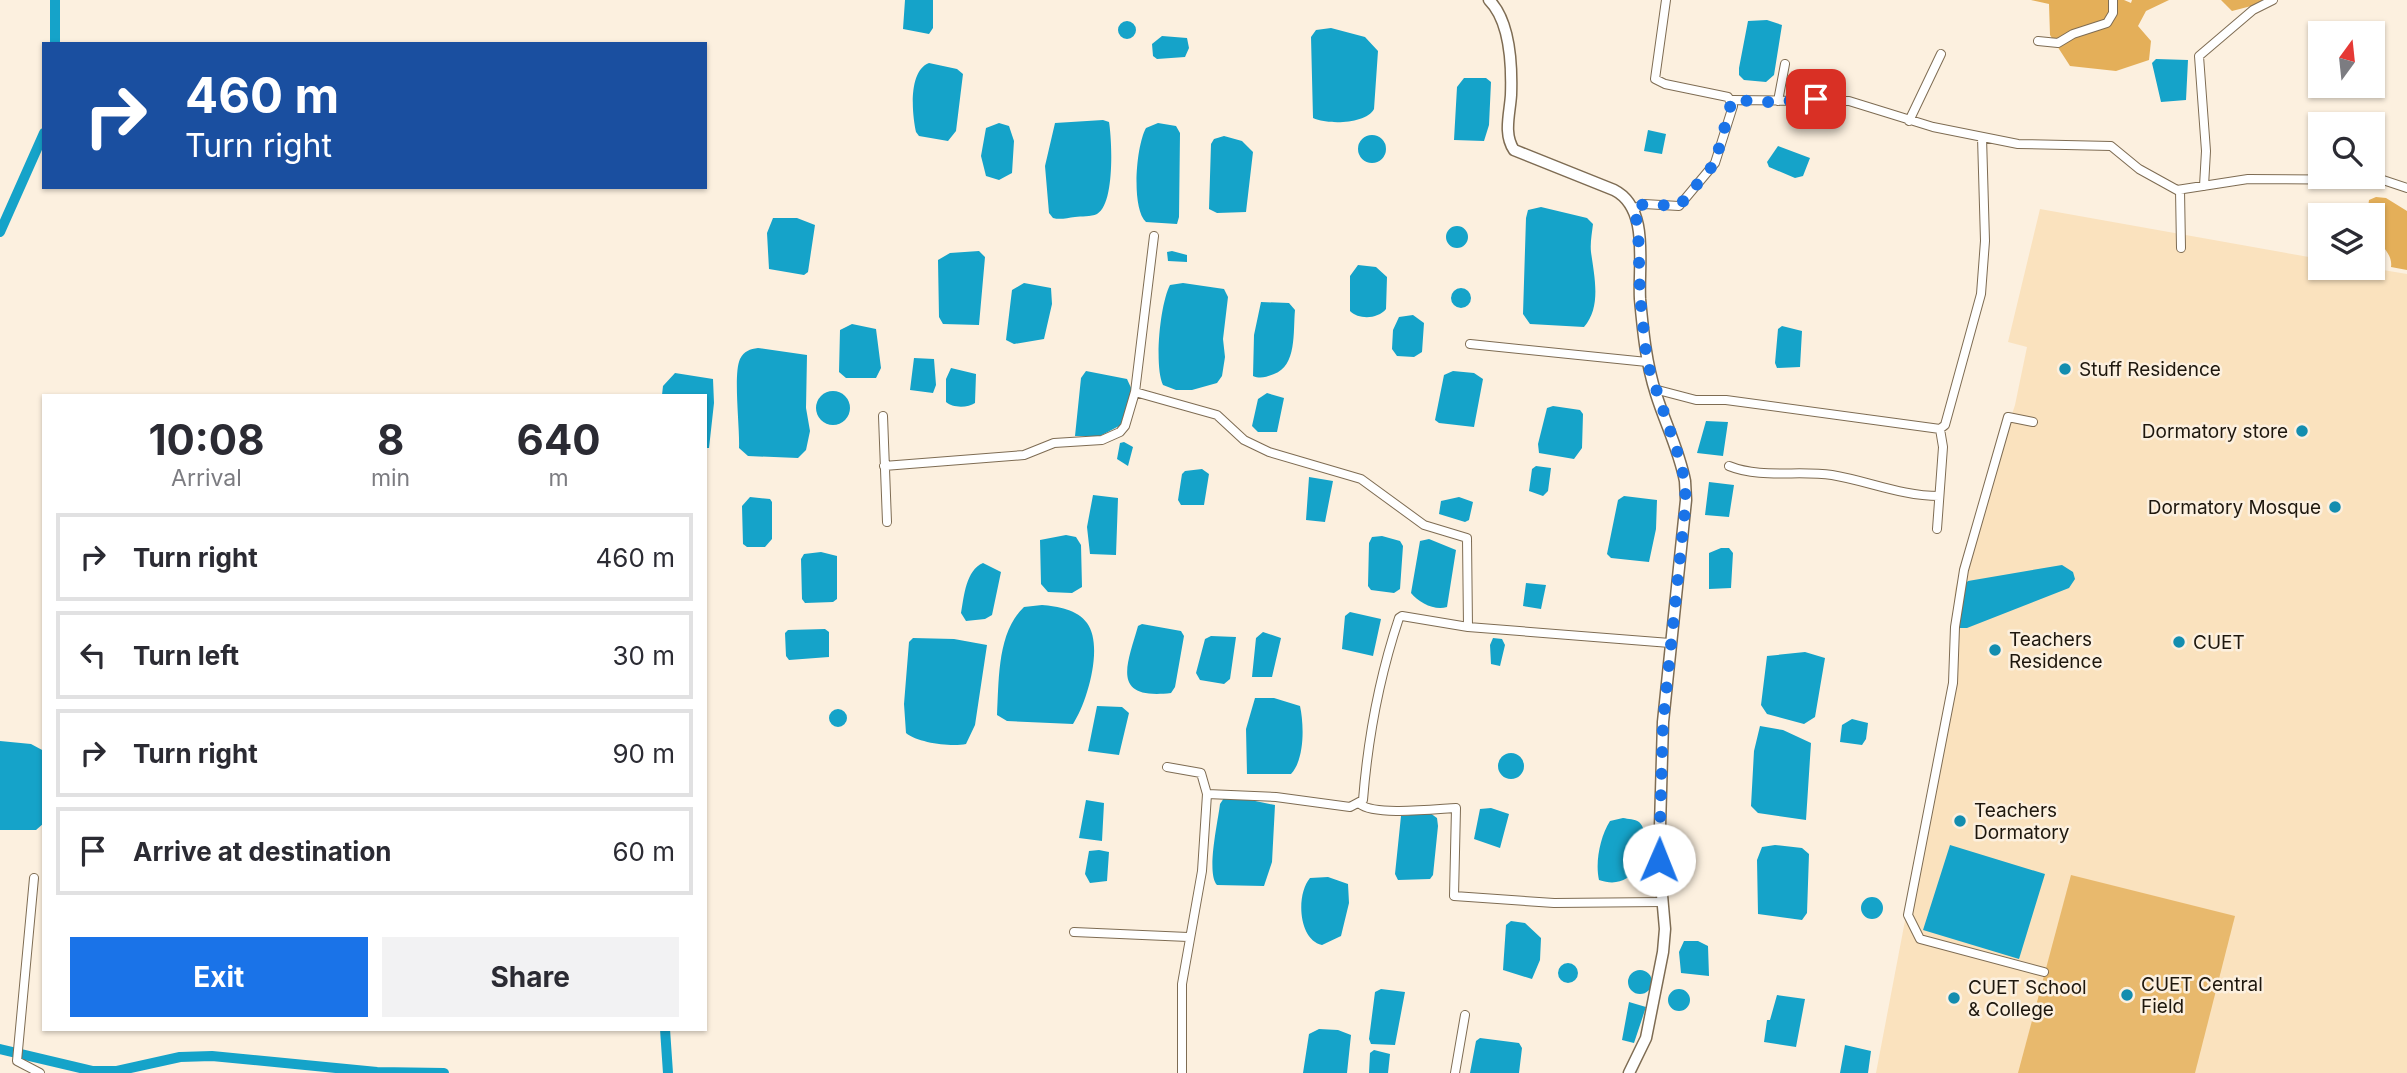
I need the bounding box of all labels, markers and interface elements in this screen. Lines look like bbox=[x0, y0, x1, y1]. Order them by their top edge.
north arrow bbox=[2308, 21, 2385, 98]
map controls bbox=[2308, 21, 2385, 280]
text: 460 m bbox=[185, 66, 339, 125]
pin bbox=[1786, 69, 1846, 129]
icon: right bbox=[70, 70, 161, 161]
icon: arrive bbox=[1797, 80, 1835, 118]
button: search bbox=[2308, 112, 2385, 189]
text: Turn right bbox=[185, 126, 332, 165]
button: layers bbox=[2308, 203, 2385, 280]
place label: Stuff Residence bbox=[2079, 358, 2221, 381]
marker: Stuff Residence bbox=[2057, 361, 2073, 377]
text: 10:08 bbox=[148, 414, 265, 465]
text: 8 bbox=[377, 414, 404, 465]
text: 640 bbox=[517, 414, 601, 465]
place label: Dormatory store bbox=[2142, 420, 2288, 443]
marker: Dormatory store bbox=[2294, 423, 2310, 439]
text: Arrival bbox=[171, 464, 242, 492]
text: min bbox=[371, 464, 410, 492]
text: m bbox=[549, 464, 569, 492]
place label: Dormatory Mosque bbox=[2148, 496, 2321, 519]
marker: Dormatory Mosque bbox=[2327, 499, 2343, 515]
icon: right bbox=[74, 538, 112, 576]
text: Turn right bbox=[133, 542, 258, 573]
text: 460 m bbox=[596, 542, 675, 573]
place label: Teachers Residence bbox=[2009, 628, 2103, 673]
place label: CUET bbox=[2193, 631, 2245, 654]
marker: CUET bbox=[2171, 634, 2187, 650]
icon: left bbox=[74, 636, 112, 674]
text: Turn left bbox=[133, 640, 239, 671]
text: 30 m bbox=[612, 640, 675, 671]
marker: Teachers Residence bbox=[1987, 642, 2003, 658]
icon: right bbox=[74, 734, 112, 772]
text: Turn right bbox=[133, 738, 258, 769]
text: 90 m bbox=[612, 738, 675, 769]
place label: Teachers Dormatory bbox=[1974, 799, 2070, 844]
marker: Teachers Dormatory bbox=[1952, 813, 1968, 829]
position arrow bbox=[1622, 823, 1696, 897]
icon: arrive bbox=[74, 832, 112, 870]
text: Arrive at destination bbox=[133, 836, 392, 867]
text: 60 m bbox=[612, 836, 675, 867]
button: Exit bbox=[70, 937, 368, 1017]
button: Share bbox=[382, 937, 679, 1017]
place label: CUET Central Field bbox=[2141, 973, 2263, 1018]
place label: CUET School & College bbox=[1968, 976, 2087, 1021]
marker: CUET Central Field bbox=[2119, 987, 2135, 1003]
marker: CUET School & College bbox=[1946, 990, 1962, 1006]

